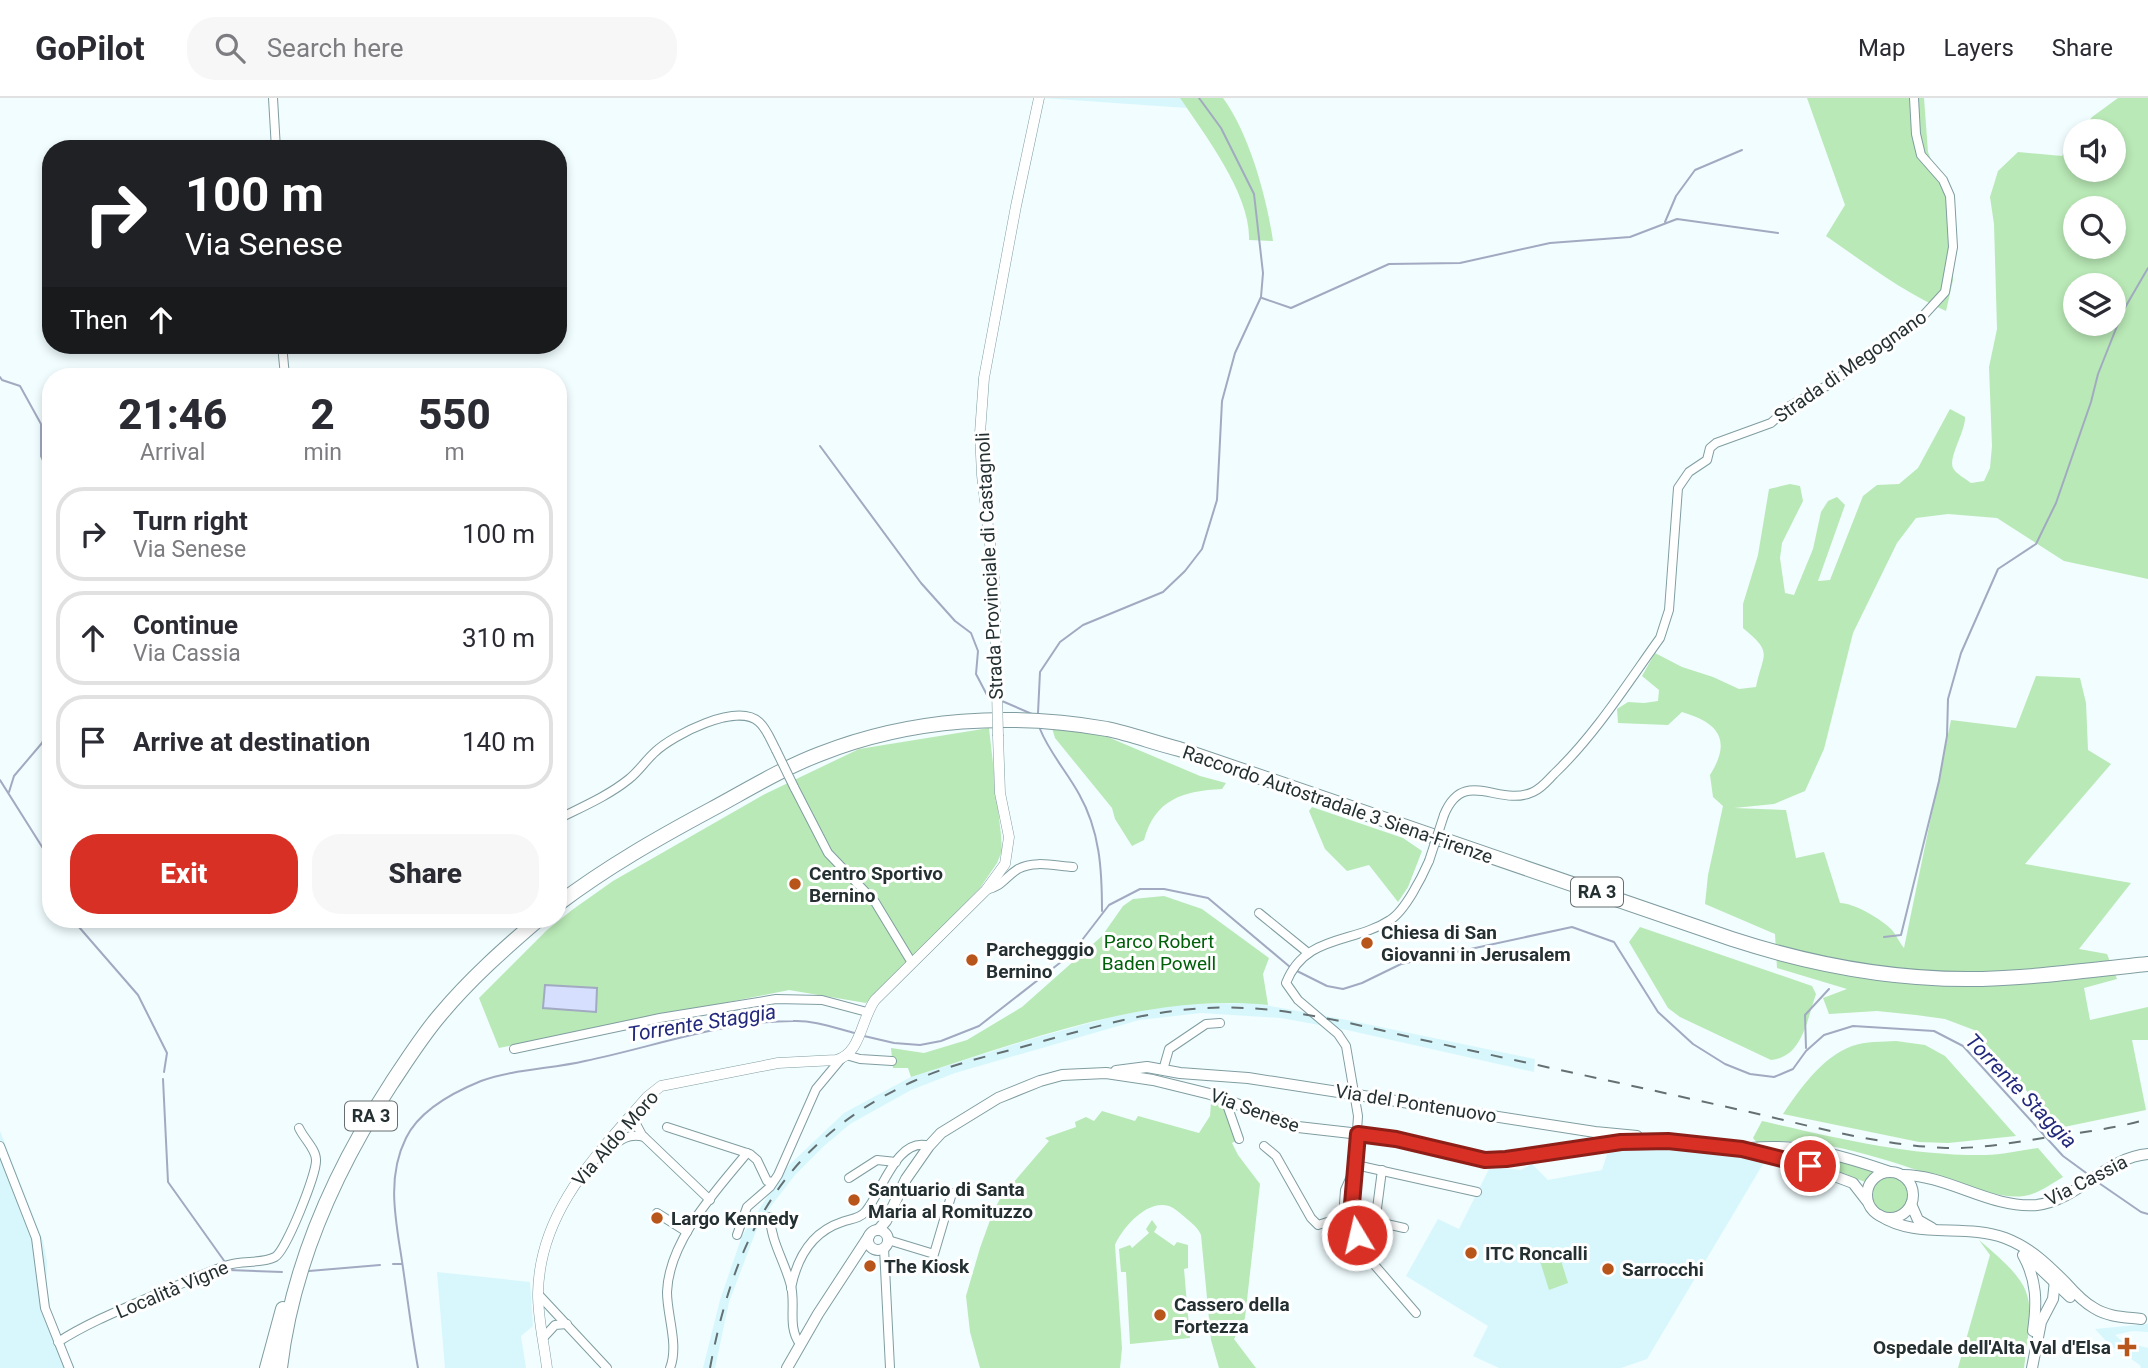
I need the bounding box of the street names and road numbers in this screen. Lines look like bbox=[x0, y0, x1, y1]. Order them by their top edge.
street label: Strada di Megognano bbox=[1770, 305, 1931, 428]
street label: Strada Provinciale di Castagnoli bbox=[971, 432, 1008, 700]
street label: Raccordo Autostradale 3 Siena-Firenze bbox=[1180, 740, 1496, 869]
road number: RA 3 bbox=[1571, 878, 1623, 906]
street label: Via del Pontenuovo bbox=[1334, 1079, 1498, 1128]
street label: Via Senese bbox=[1207, 1084, 1303, 1137]
street label: Via Aldo Moro bbox=[567, 1086, 663, 1191]
road number: RA 3 bbox=[345, 1101, 397, 1130]
street label: Via Cassia bbox=[2041, 1150, 2131, 1211]
street label: Località Vigne bbox=[113, 1255, 232, 1323]

